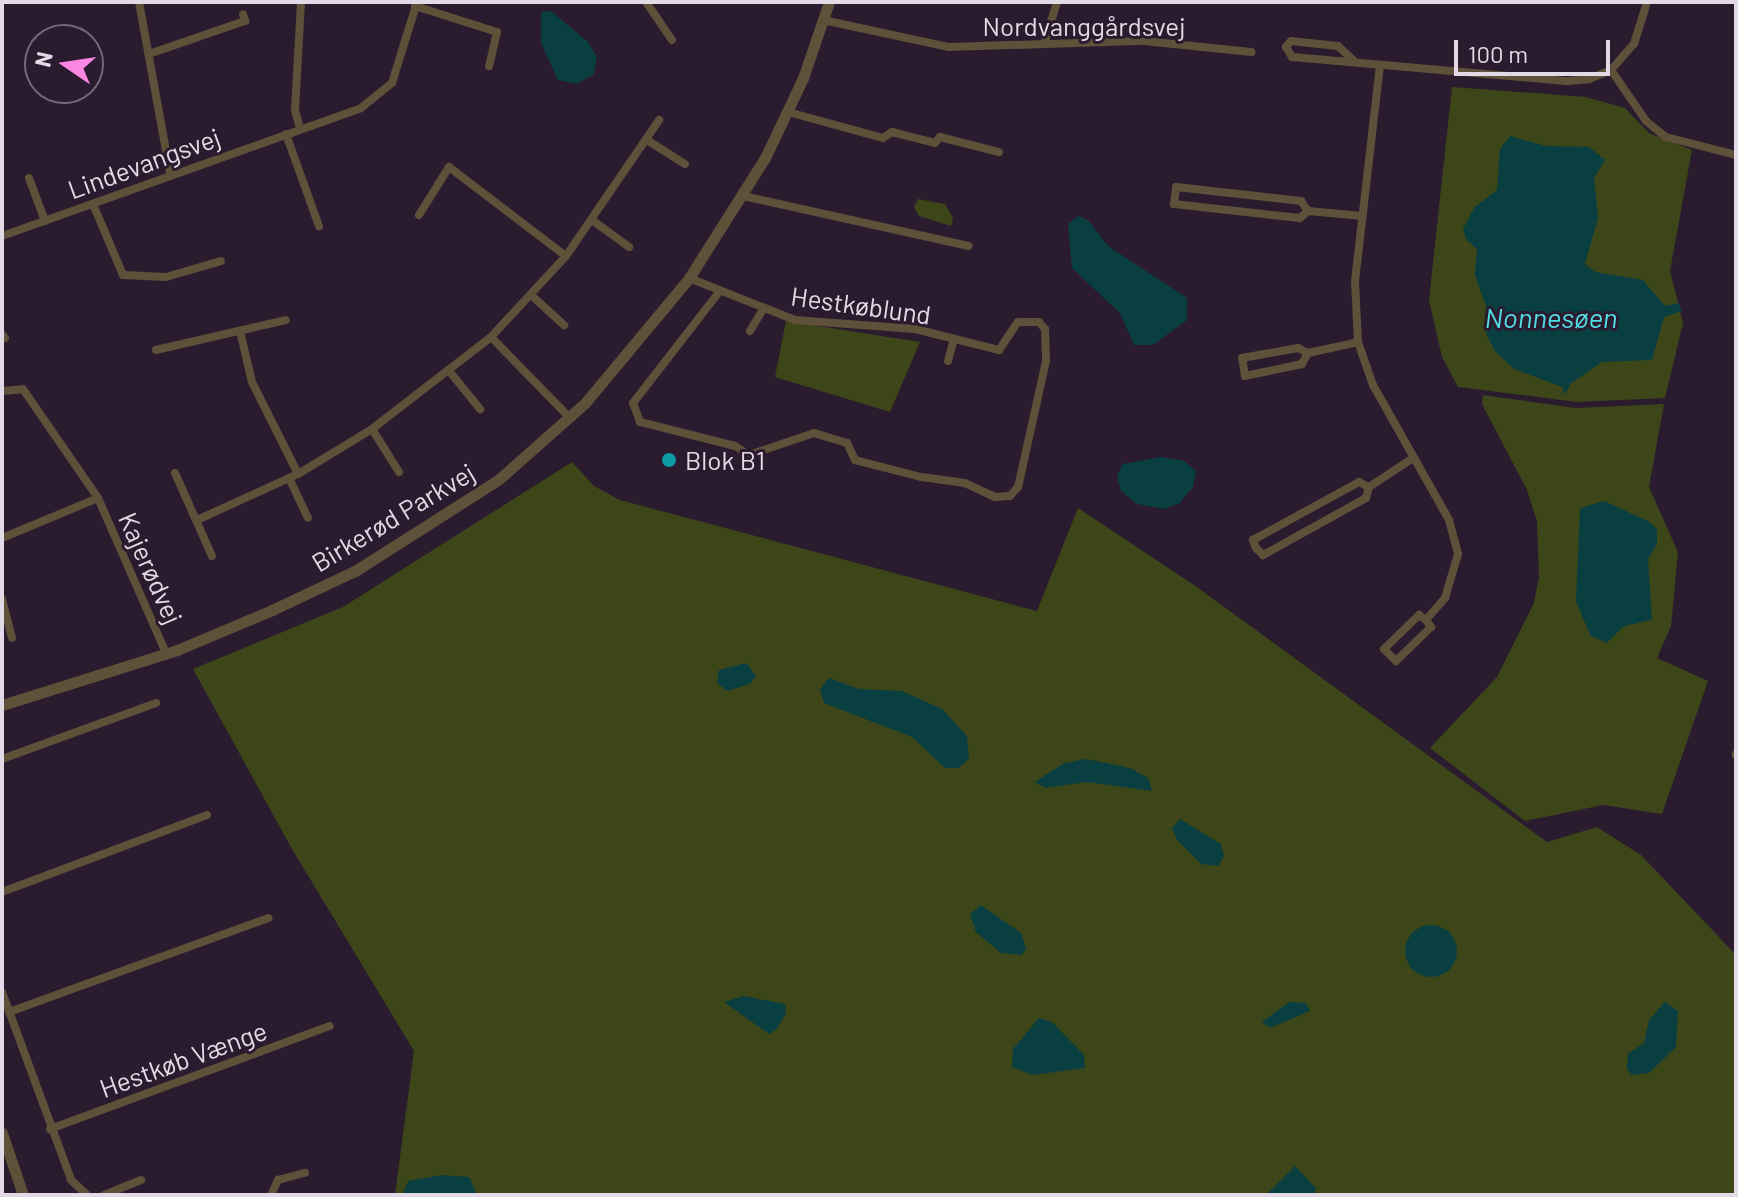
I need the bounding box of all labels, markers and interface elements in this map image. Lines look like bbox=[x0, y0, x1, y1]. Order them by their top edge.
street label: Nordvanggårdsvej bbox=[982, 10, 1186, 42]
north arrow bbox=[24, 24, 104, 104]
scale bar bbox=[1458, 24, 1614, 74]
text: 100 m bbox=[1468, 39, 1528, 68]
text: N bbox=[28, 49, 57, 69]
street label: Lindevangsvej bbox=[64, 121, 224, 205]
street label: Hestkøblund bbox=[789, 280, 933, 330]
water label: Nonnesøen bbox=[1484, 300, 1618, 334]
place label: Blok B1 bbox=[685, 444, 765, 476]
marker: Blok B1 bbox=[660, 451, 678, 469]
street label: Birkerød Parkvej bbox=[306, 456, 480, 578]
street label: Kajerødvej bbox=[113, 507, 189, 629]
street label: Hestkøb Vænge bbox=[95, 1014, 271, 1104]

